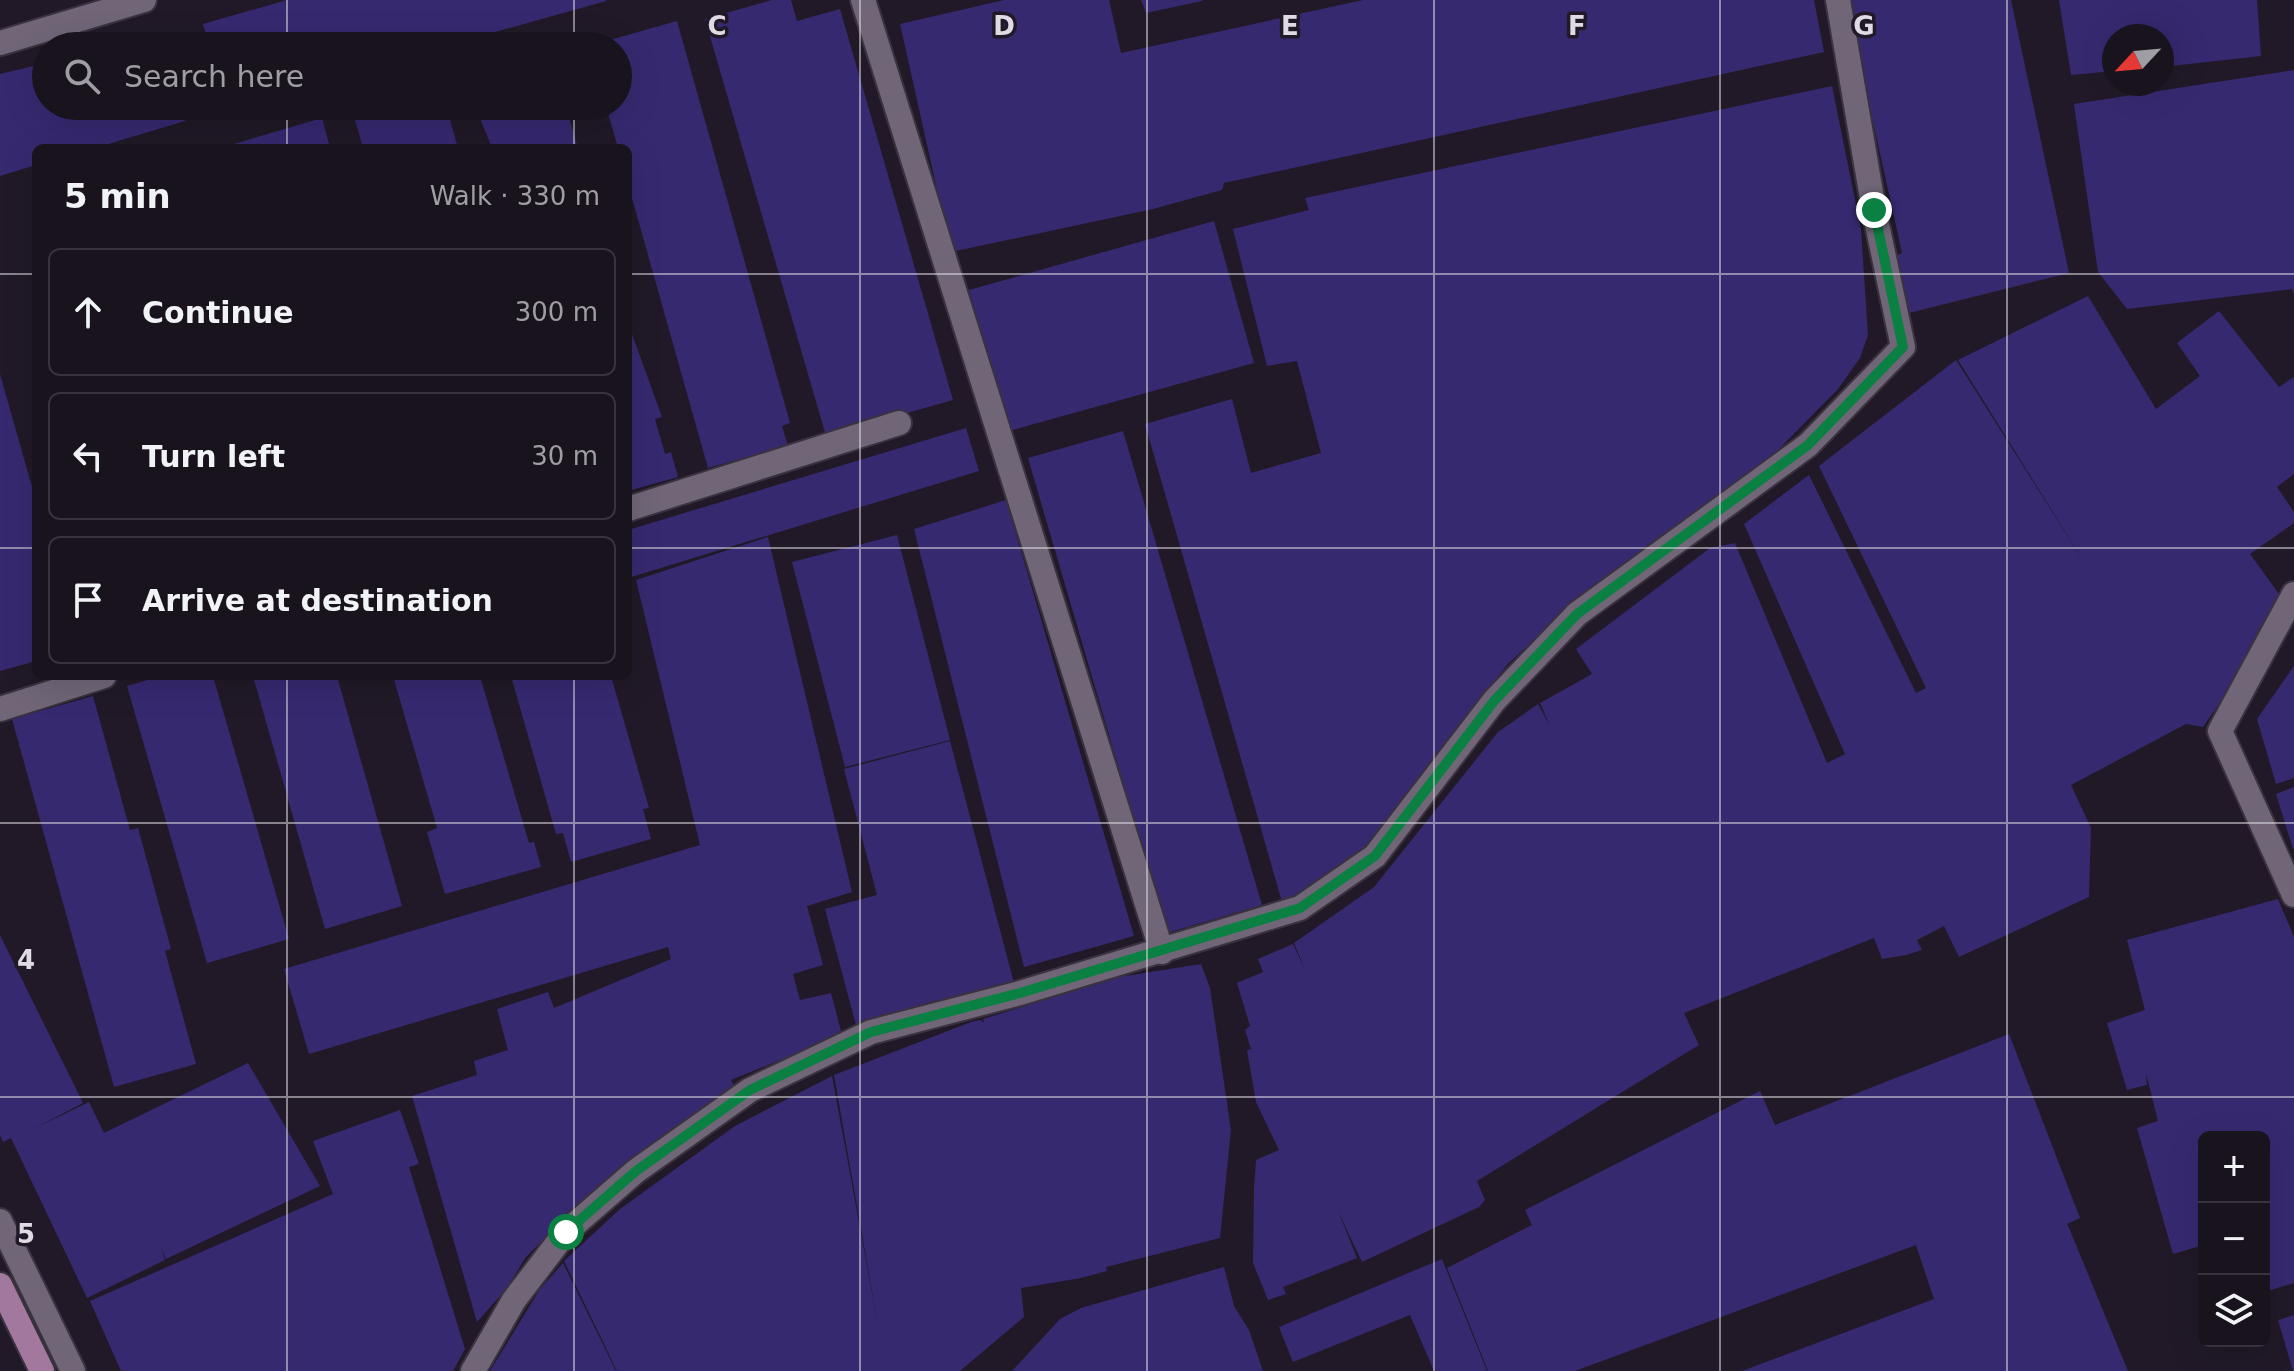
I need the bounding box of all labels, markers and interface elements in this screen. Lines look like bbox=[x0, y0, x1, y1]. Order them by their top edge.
text: C bbox=[707, 11, 727, 41]
text: D bbox=[993, 11, 1015, 41]
text: E bbox=[1281, 11, 1299, 41]
text: F bbox=[1568, 11, 1586, 41]
text: G bbox=[1853, 11, 1875, 41]
north arrow bbox=[2102, 24, 2174, 96]
search box bbox=[32, 32, 632, 120]
icon: search bbox=[60, 54, 104, 98]
text: Search here bbox=[124, 59, 304, 94]
text: 5 min bbox=[64, 176, 171, 216]
text: Walk · 330 m bbox=[430, 181, 600, 211]
route end bbox=[1856, 192, 1892, 228]
icon: ahead bbox=[66, 290, 110, 334]
text: Continue bbox=[142, 295, 294, 330]
text: 300 m bbox=[515, 297, 598, 327]
icon: left bbox=[66, 434, 110, 478]
text: Turn left bbox=[142, 439, 285, 474]
text: 30 m bbox=[531, 441, 598, 471]
icon: arrive bbox=[66, 578, 110, 622]
text: Arrive at destination bbox=[142, 583, 493, 618]
text: 4 bbox=[17, 945, 35, 975]
map controls bbox=[2198, 1131, 2270, 1347]
button: + bbox=[2198, 1131, 2270, 1203]
button: − bbox=[2198, 1203, 2270, 1275]
route start bbox=[548, 1214, 584, 1250]
text: 5 bbox=[17, 1219, 35, 1249]
button: layers bbox=[2198, 1275, 2270, 1347]

